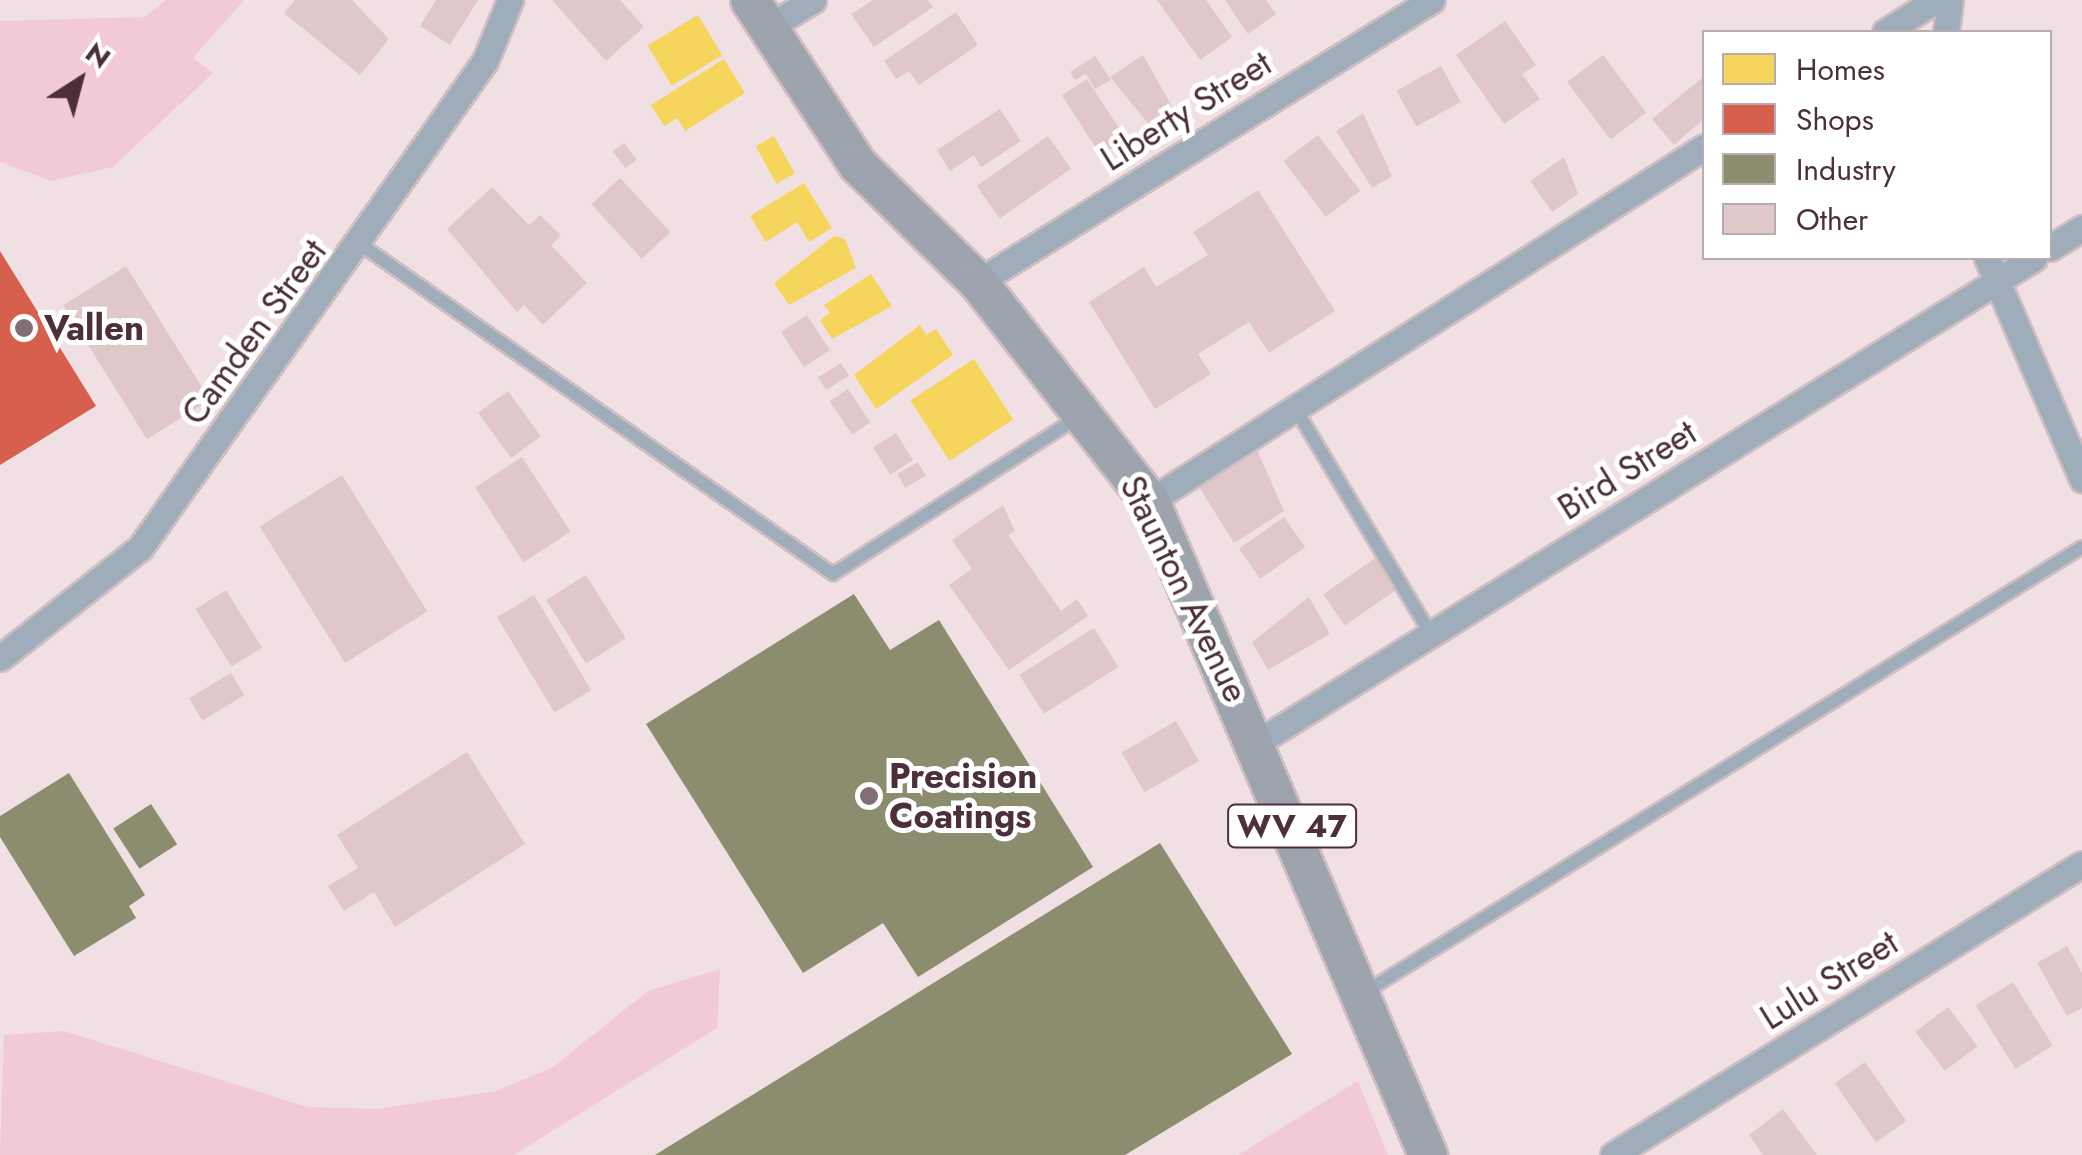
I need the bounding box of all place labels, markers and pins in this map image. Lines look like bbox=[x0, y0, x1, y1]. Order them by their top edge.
place label: Vallen bbox=[44, 307, 144, 349]
marker: Vallen bbox=[13, 317, 35, 339]
place label: Precision Coatings bbox=[889, 755, 1037, 837]
marker: Precision Coatings bbox=[858, 785, 880, 807]

